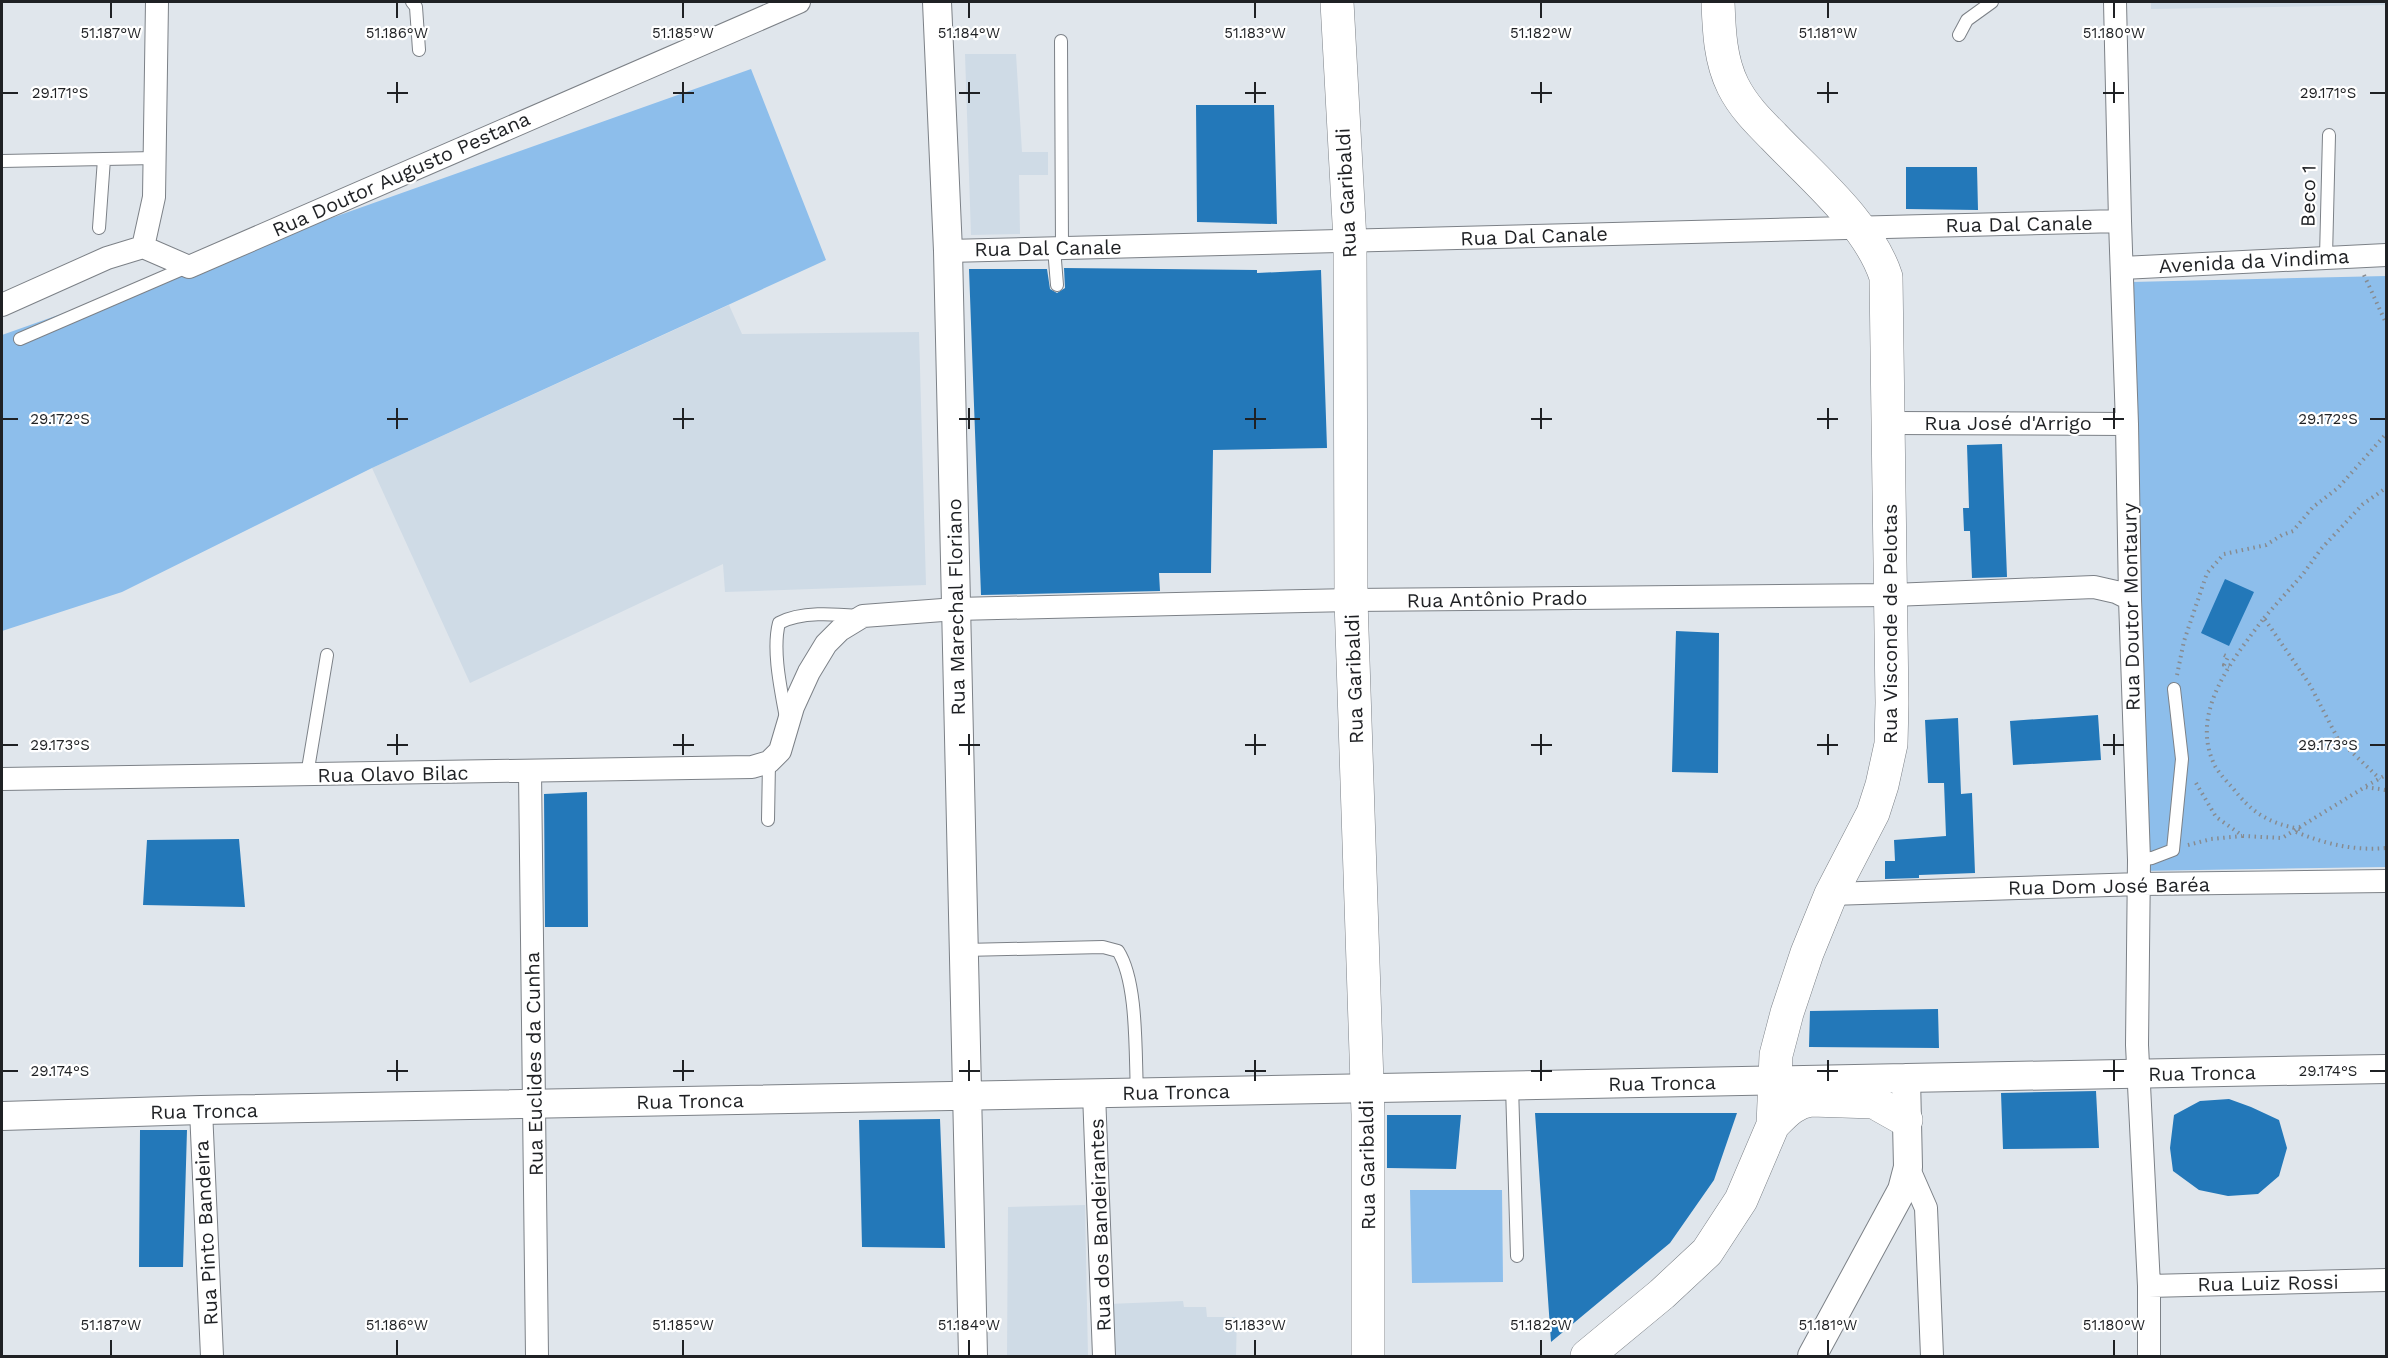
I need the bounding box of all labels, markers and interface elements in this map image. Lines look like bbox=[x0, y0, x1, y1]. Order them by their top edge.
text: 51.187°W bbox=[80, 24, 142, 42]
text: 51.186°W bbox=[366, 24, 428, 42]
text: 51.185°W bbox=[652, 24, 714, 42]
text: 51.184°W bbox=[938, 24, 1000, 42]
text: 51.183°W bbox=[1224, 24, 1286, 42]
text: 51.182°W bbox=[1510, 24, 1572, 42]
text: 51.181°W bbox=[1798, 24, 1858, 42]
text: 51.180°W bbox=[2083, 24, 2145, 42]
text: 29.171°S bbox=[32, 84, 88, 102]
text: 29.171°S bbox=[2300, 84, 2356, 102]
street label: Rua Doutor Augusto Pestana bbox=[268, 106, 534, 242]
street label: Rua Garibaldi bbox=[1331, 127, 1361, 259]
street label: Beco 1 bbox=[2295, 165, 2321, 227]
street label: Rua Dal Canale bbox=[1945, 211, 2093, 237]
street label: Rua Dal Canale bbox=[1460, 221, 1608, 251]
street label: Rua Dal Canale bbox=[974, 235, 1122, 261]
street label: Avenida da Vindima bbox=[2158, 244, 2350, 278]
text: 29.172°S bbox=[30, 410, 90, 428]
text: 29.172°S bbox=[2298, 410, 2358, 428]
street label: Rua José d'Arrigo bbox=[1924, 411, 2092, 435]
street label: Rua Marechal Floriano bbox=[942, 498, 970, 716]
street label: Rua Doutor Montaury bbox=[2117, 502, 2145, 711]
street label: Rua Visconde de Pelotas bbox=[1878, 504, 1902, 744]
street label: Rua Antônio Prado bbox=[1407, 585, 1587, 613]
street label: Rua Garibaldi bbox=[1340, 614, 1368, 744]
text: 29.173°S bbox=[30, 736, 90, 754]
text: 29.173°S bbox=[2298, 736, 2358, 754]
street label: Rua Olavo Bilac bbox=[317, 761, 469, 787]
street label: Rua Dom José Baréa bbox=[2008, 872, 2210, 900]
street label: Rua Euclides da Cunha bbox=[520, 952, 548, 1176]
street label: Rua Tronca bbox=[2148, 1060, 2256, 1086]
text: 29.174°S bbox=[31, 1062, 89, 1080]
text: 29.174°S bbox=[2299, 1062, 2357, 1080]
street label: Rua Tronca bbox=[1608, 1070, 1716, 1096]
street label: Rua Tronca bbox=[1122, 1079, 1230, 1105]
street label: Rua Tronca bbox=[636, 1088, 744, 1114]
street label: Rua Tronca bbox=[150, 1098, 258, 1124]
street label: Rua Garibaldi bbox=[1354, 1100, 1380, 1230]
street label: Rua dos Bandeirantes bbox=[1084, 1118, 1116, 1332]
street label: Rua Pinto Bandeira bbox=[189, 1140, 223, 1326]
street label: Rua Luiz Rossi bbox=[2197, 1270, 2339, 1296]
text: 51.187°W bbox=[80, 1316, 142, 1334]
text: 51.186°W bbox=[366, 1316, 428, 1334]
text: 51.185°W bbox=[652, 1316, 714, 1334]
text: 51.184°W bbox=[938, 1316, 1000, 1334]
text: 51.183°W bbox=[1224, 1316, 1286, 1334]
text: 51.182°W bbox=[1510, 1316, 1572, 1334]
text: 51.181°W bbox=[1798, 1316, 1858, 1334]
text: 51.180°W bbox=[2083, 1316, 2145, 1334]

